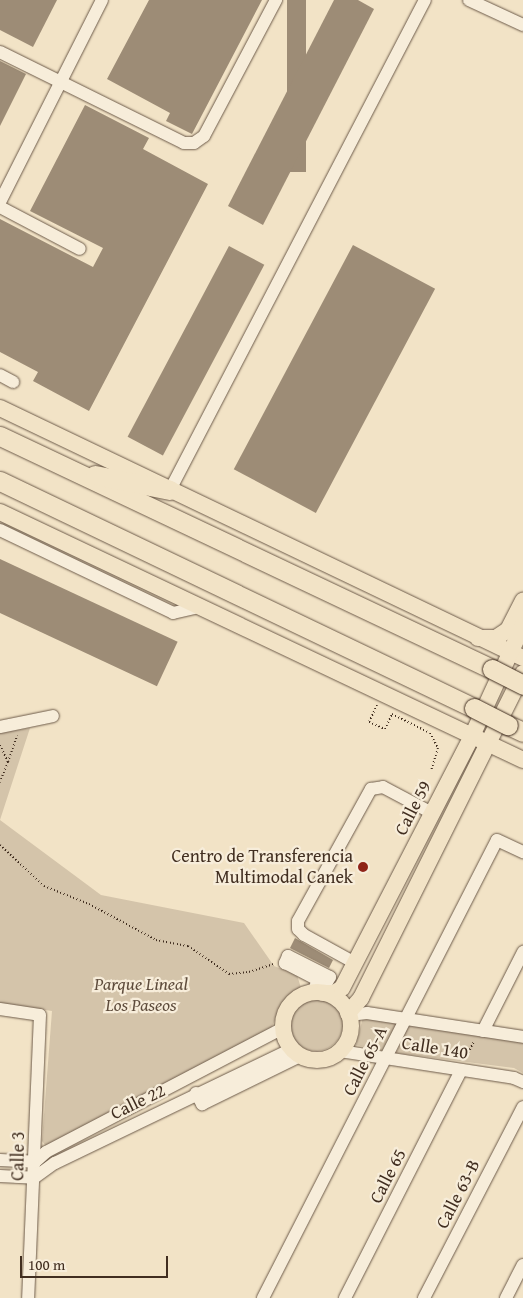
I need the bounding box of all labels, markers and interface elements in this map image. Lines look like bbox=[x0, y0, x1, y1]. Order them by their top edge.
street label: Calle 59 bbox=[390, 777, 436, 839]
place label: Centro de Transferencia Multimodal Canek bbox=[171, 846, 353, 889]
marker: Centro de Transferencia Multimodal Canek bbox=[357, 861, 369, 873]
park label: Parque Lineal Los Paseos bbox=[94, 974, 188, 1016]
street label: Calle 65-A bbox=[338, 1023, 392, 1099]
street label: Calle 140 bbox=[400, 1032, 470, 1064]
street label: Calle 22 bbox=[107, 1080, 169, 1124]
street label: Calle 3 bbox=[7, 1131, 29, 1181]
street label: Calle 65 bbox=[365, 1145, 411, 1207]
street label: Calle 63-B bbox=[431, 1156, 485, 1232]
scale bar bbox=[22, 1246, 170, 1278]
text: 100 m bbox=[28, 1254, 65, 1275]

